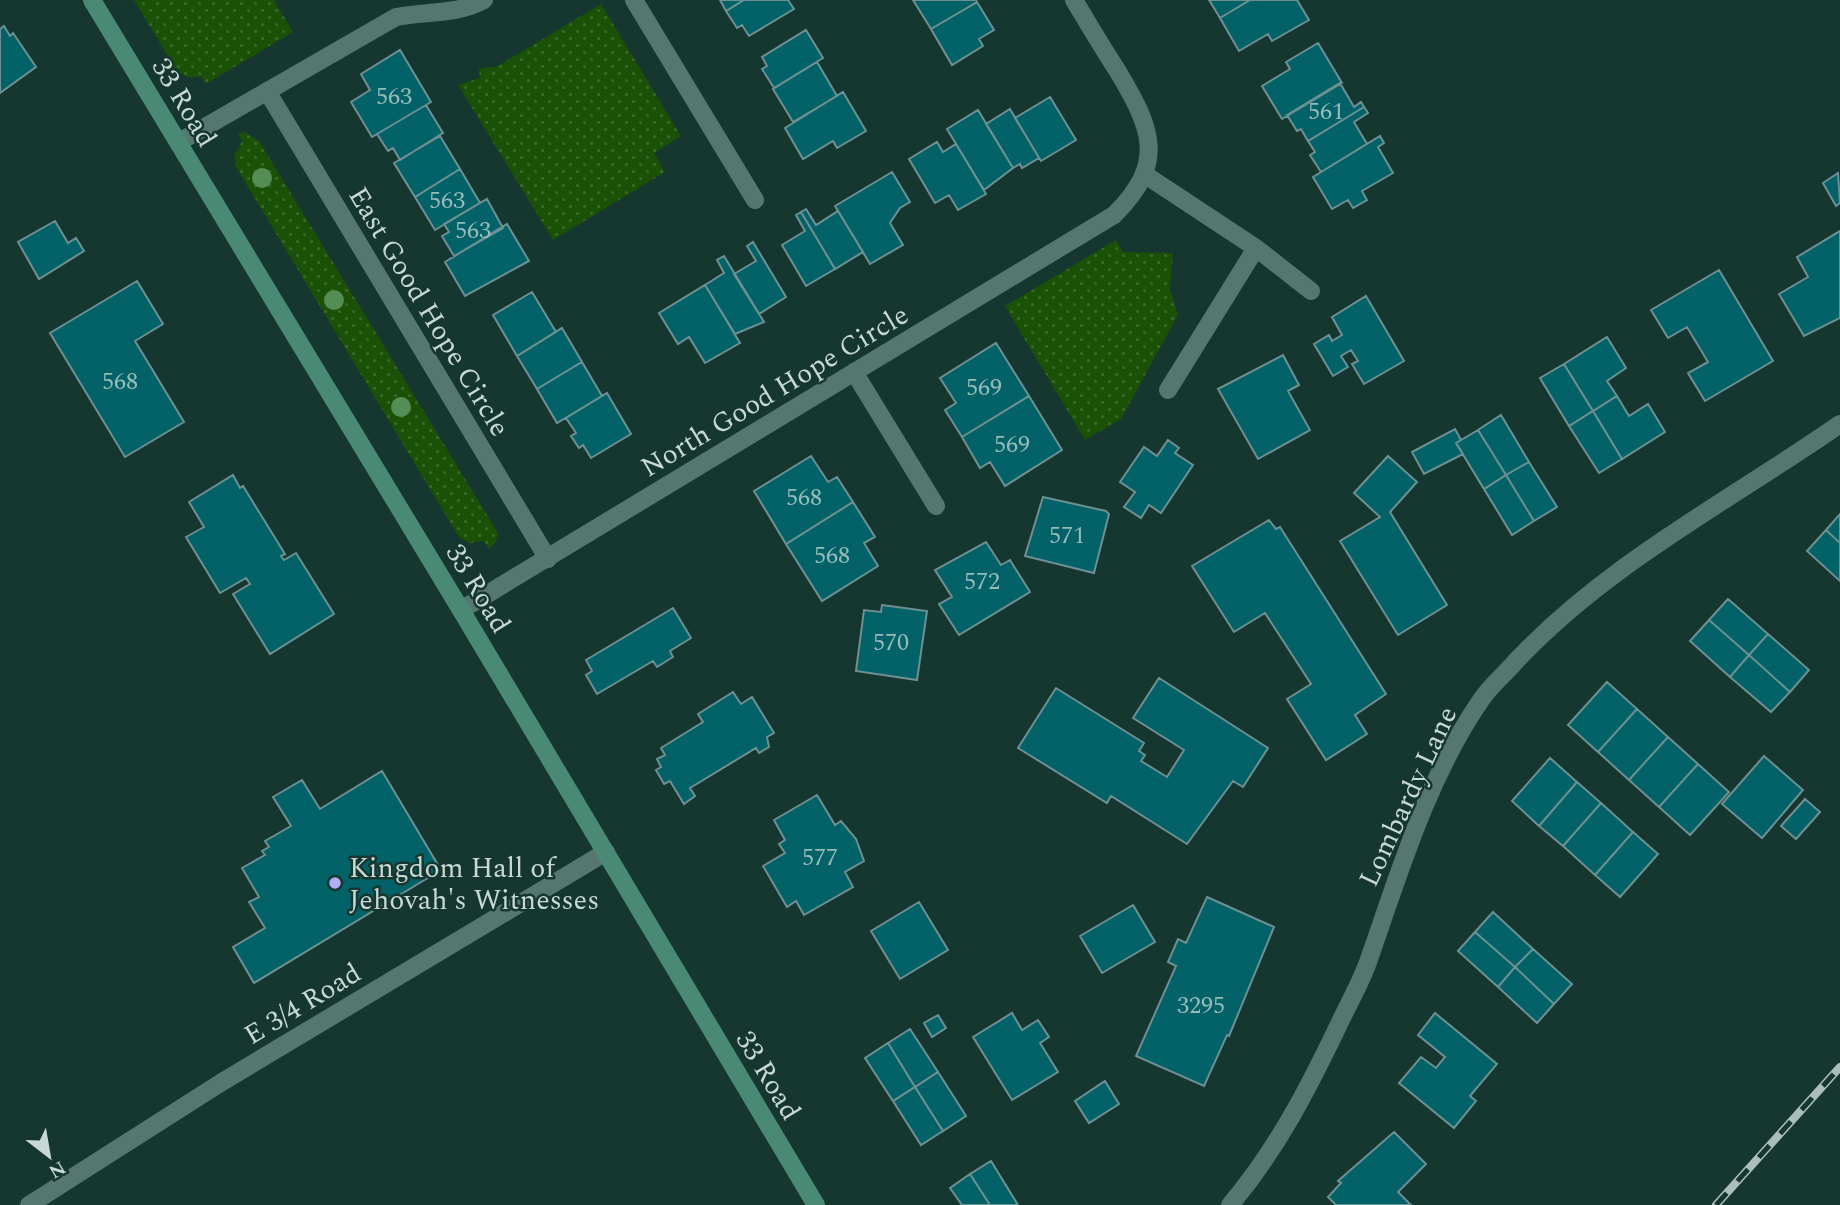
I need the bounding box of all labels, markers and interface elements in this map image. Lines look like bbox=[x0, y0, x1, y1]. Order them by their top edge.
street label: 33 Road bbox=[140, 50, 227, 156]
house number: 563 bbox=[376, 79, 412, 115]
house number: 561 bbox=[1308, 94, 1344, 130]
street label: East Good Hope Circle bbox=[337, 178, 521, 445]
house number: 563 bbox=[429, 183, 465, 219]
house number: 563 bbox=[455, 213, 491, 249]
street label: North Good Hope Circle bbox=[632, 294, 917, 489]
house number: 568 bbox=[102, 364, 138, 400]
house number: 569 bbox=[966, 370, 1002, 406]
house number: 569 bbox=[994, 427, 1030, 463]
house number: 568 bbox=[786, 480, 822, 516]
house number: 571 bbox=[1049, 518, 1085, 554]
street label: 33 Road bbox=[434, 536, 521, 642]
house number: 568 bbox=[814, 538, 850, 574]
house number: 572 bbox=[964, 564, 1000, 600]
house number: 570 bbox=[873, 625, 909, 661]
street label: Lombardy Lane bbox=[1348, 699, 1469, 894]
house number: 577 bbox=[802, 840, 838, 876]
place label: Kingdom Hall of Jehovah's Witnesses bbox=[349, 847, 599, 922]
marker: Kingdom Hall of Jehovah's Witnesses bbox=[327, 875, 343, 891]
street label: E 3/4 Road bbox=[236, 952, 370, 1056]
house number: 3295 bbox=[1177, 988, 1225, 1024]
street label: 33 Road bbox=[724, 1023, 811, 1129]
north arrow bbox=[14, 1121, 84, 1191]
text: N bbox=[43, 1153, 71, 1186]

